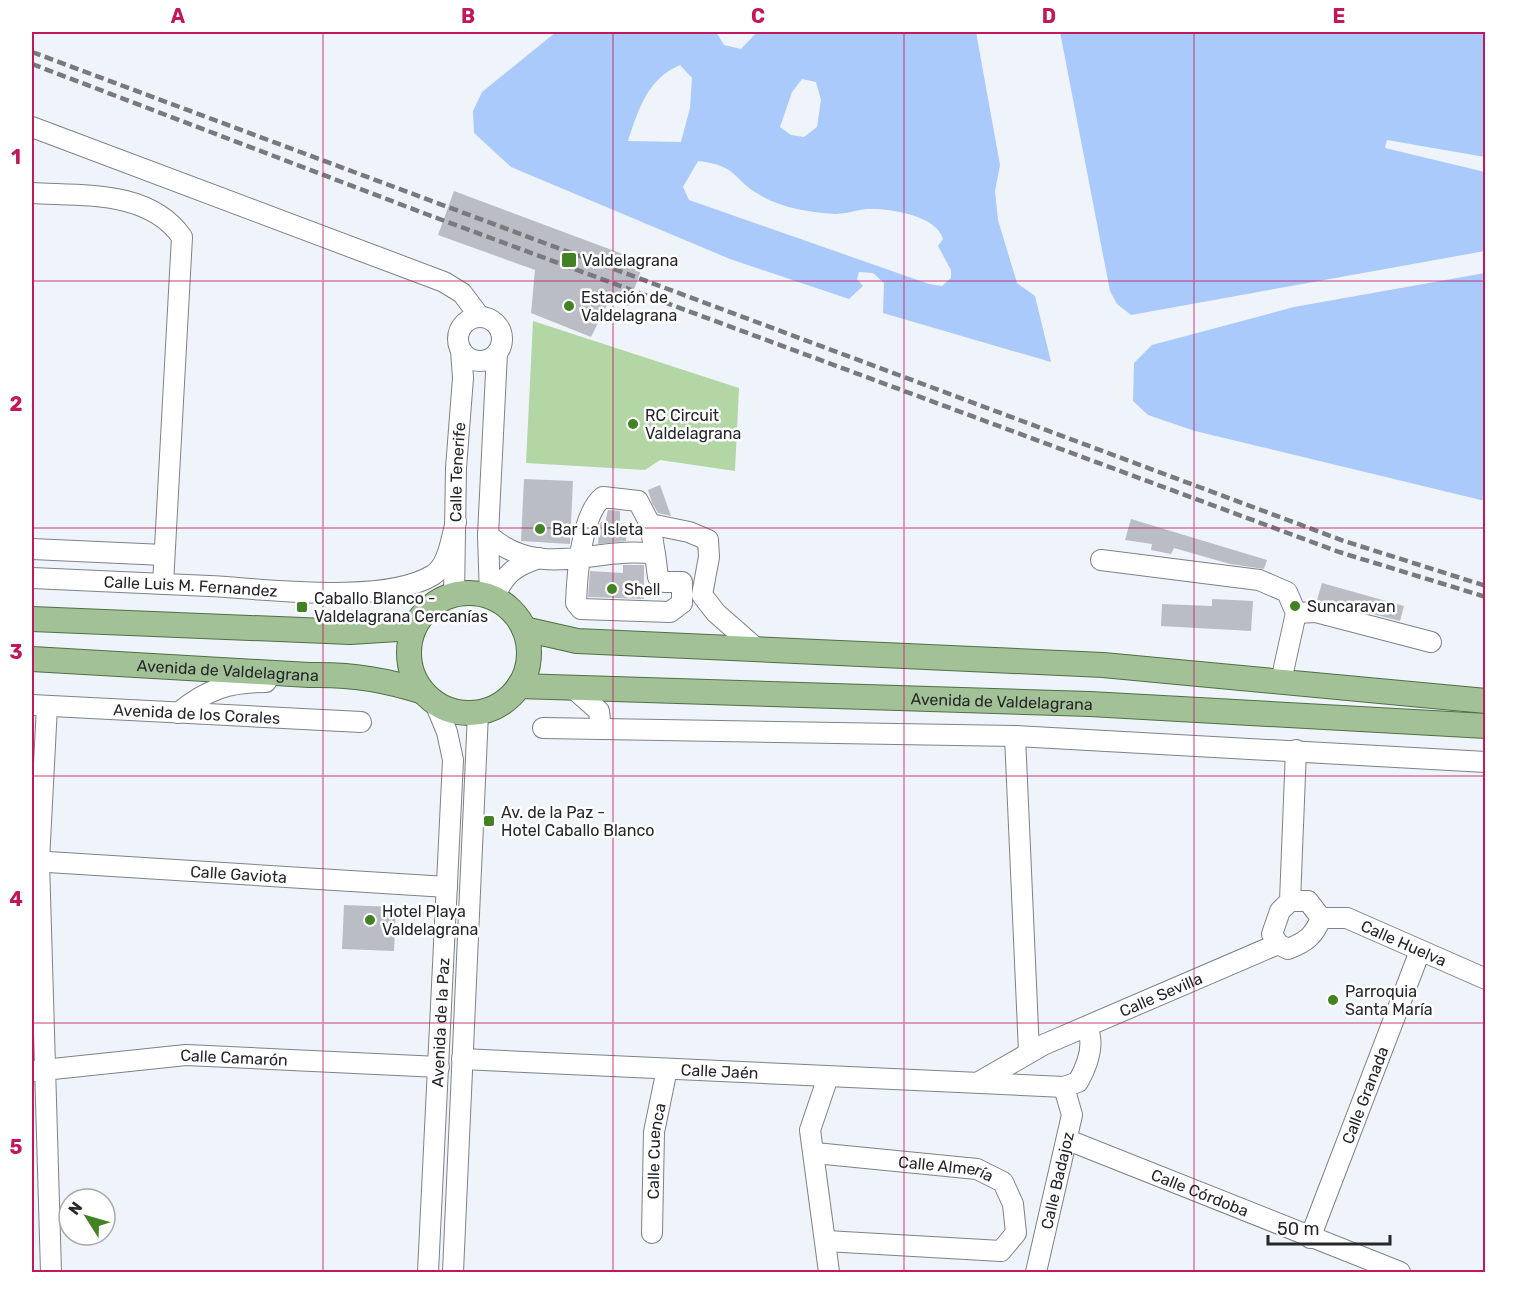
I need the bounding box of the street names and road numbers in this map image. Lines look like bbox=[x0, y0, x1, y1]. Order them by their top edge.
street label: Calle Tenerife bbox=[446, 421, 470, 522]
street label: Calle Luis M. Fernandez bbox=[103, 572, 278, 601]
street label: Avenida de Valdelagrana bbox=[136, 656, 319, 685]
street label: Avenida de Valdelagrana bbox=[910, 689, 1093, 714]
street label: Avenida de los Corales bbox=[113, 700, 281, 728]
street label: Calle Gaviota bbox=[190, 862, 287, 887]
street label: Calle Huelva bbox=[1358, 916, 1449, 970]
street label: Avenida de la Paz bbox=[428, 957, 453, 1088]
street label: Calle Sevilla bbox=[1117, 969, 1205, 1021]
street label: Calle Granada bbox=[1338, 1044, 1392, 1147]
street label: Calle Camarón bbox=[179, 1046, 288, 1070]
street label: Calle Jaén bbox=[680, 1060, 759, 1083]
street label: Calle Cuenca bbox=[644, 1101, 670, 1200]
street label: Calle Badajoz bbox=[1037, 1130, 1078, 1231]
street label: Calle Almería bbox=[897, 1152, 997, 1186]
street label: Calle Córdoba bbox=[1148, 1165, 1251, 1221]

